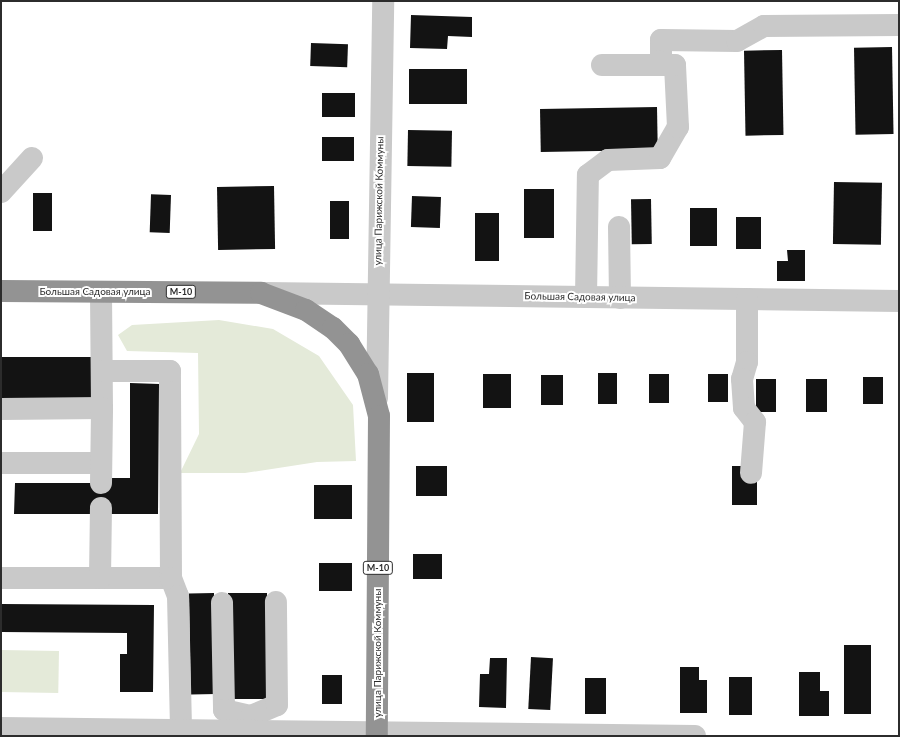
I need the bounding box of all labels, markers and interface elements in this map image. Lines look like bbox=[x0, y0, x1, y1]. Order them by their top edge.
street label: улица Парижской Коммуны bbox=[372, 136, 386, 266]
road number: М-10 bbox=[165, 285, 197, 299]
street label: Большая Садовая улица bbox=[39, 286, 151, 298]
street label: Большая Садовая улица bbox=[524, 290, 636, 304]
road number: М-10 bbox=[362, 561, 394, 575]
street label: улица Парижской Коммуны bbox=[372, 589, 384, 717]

